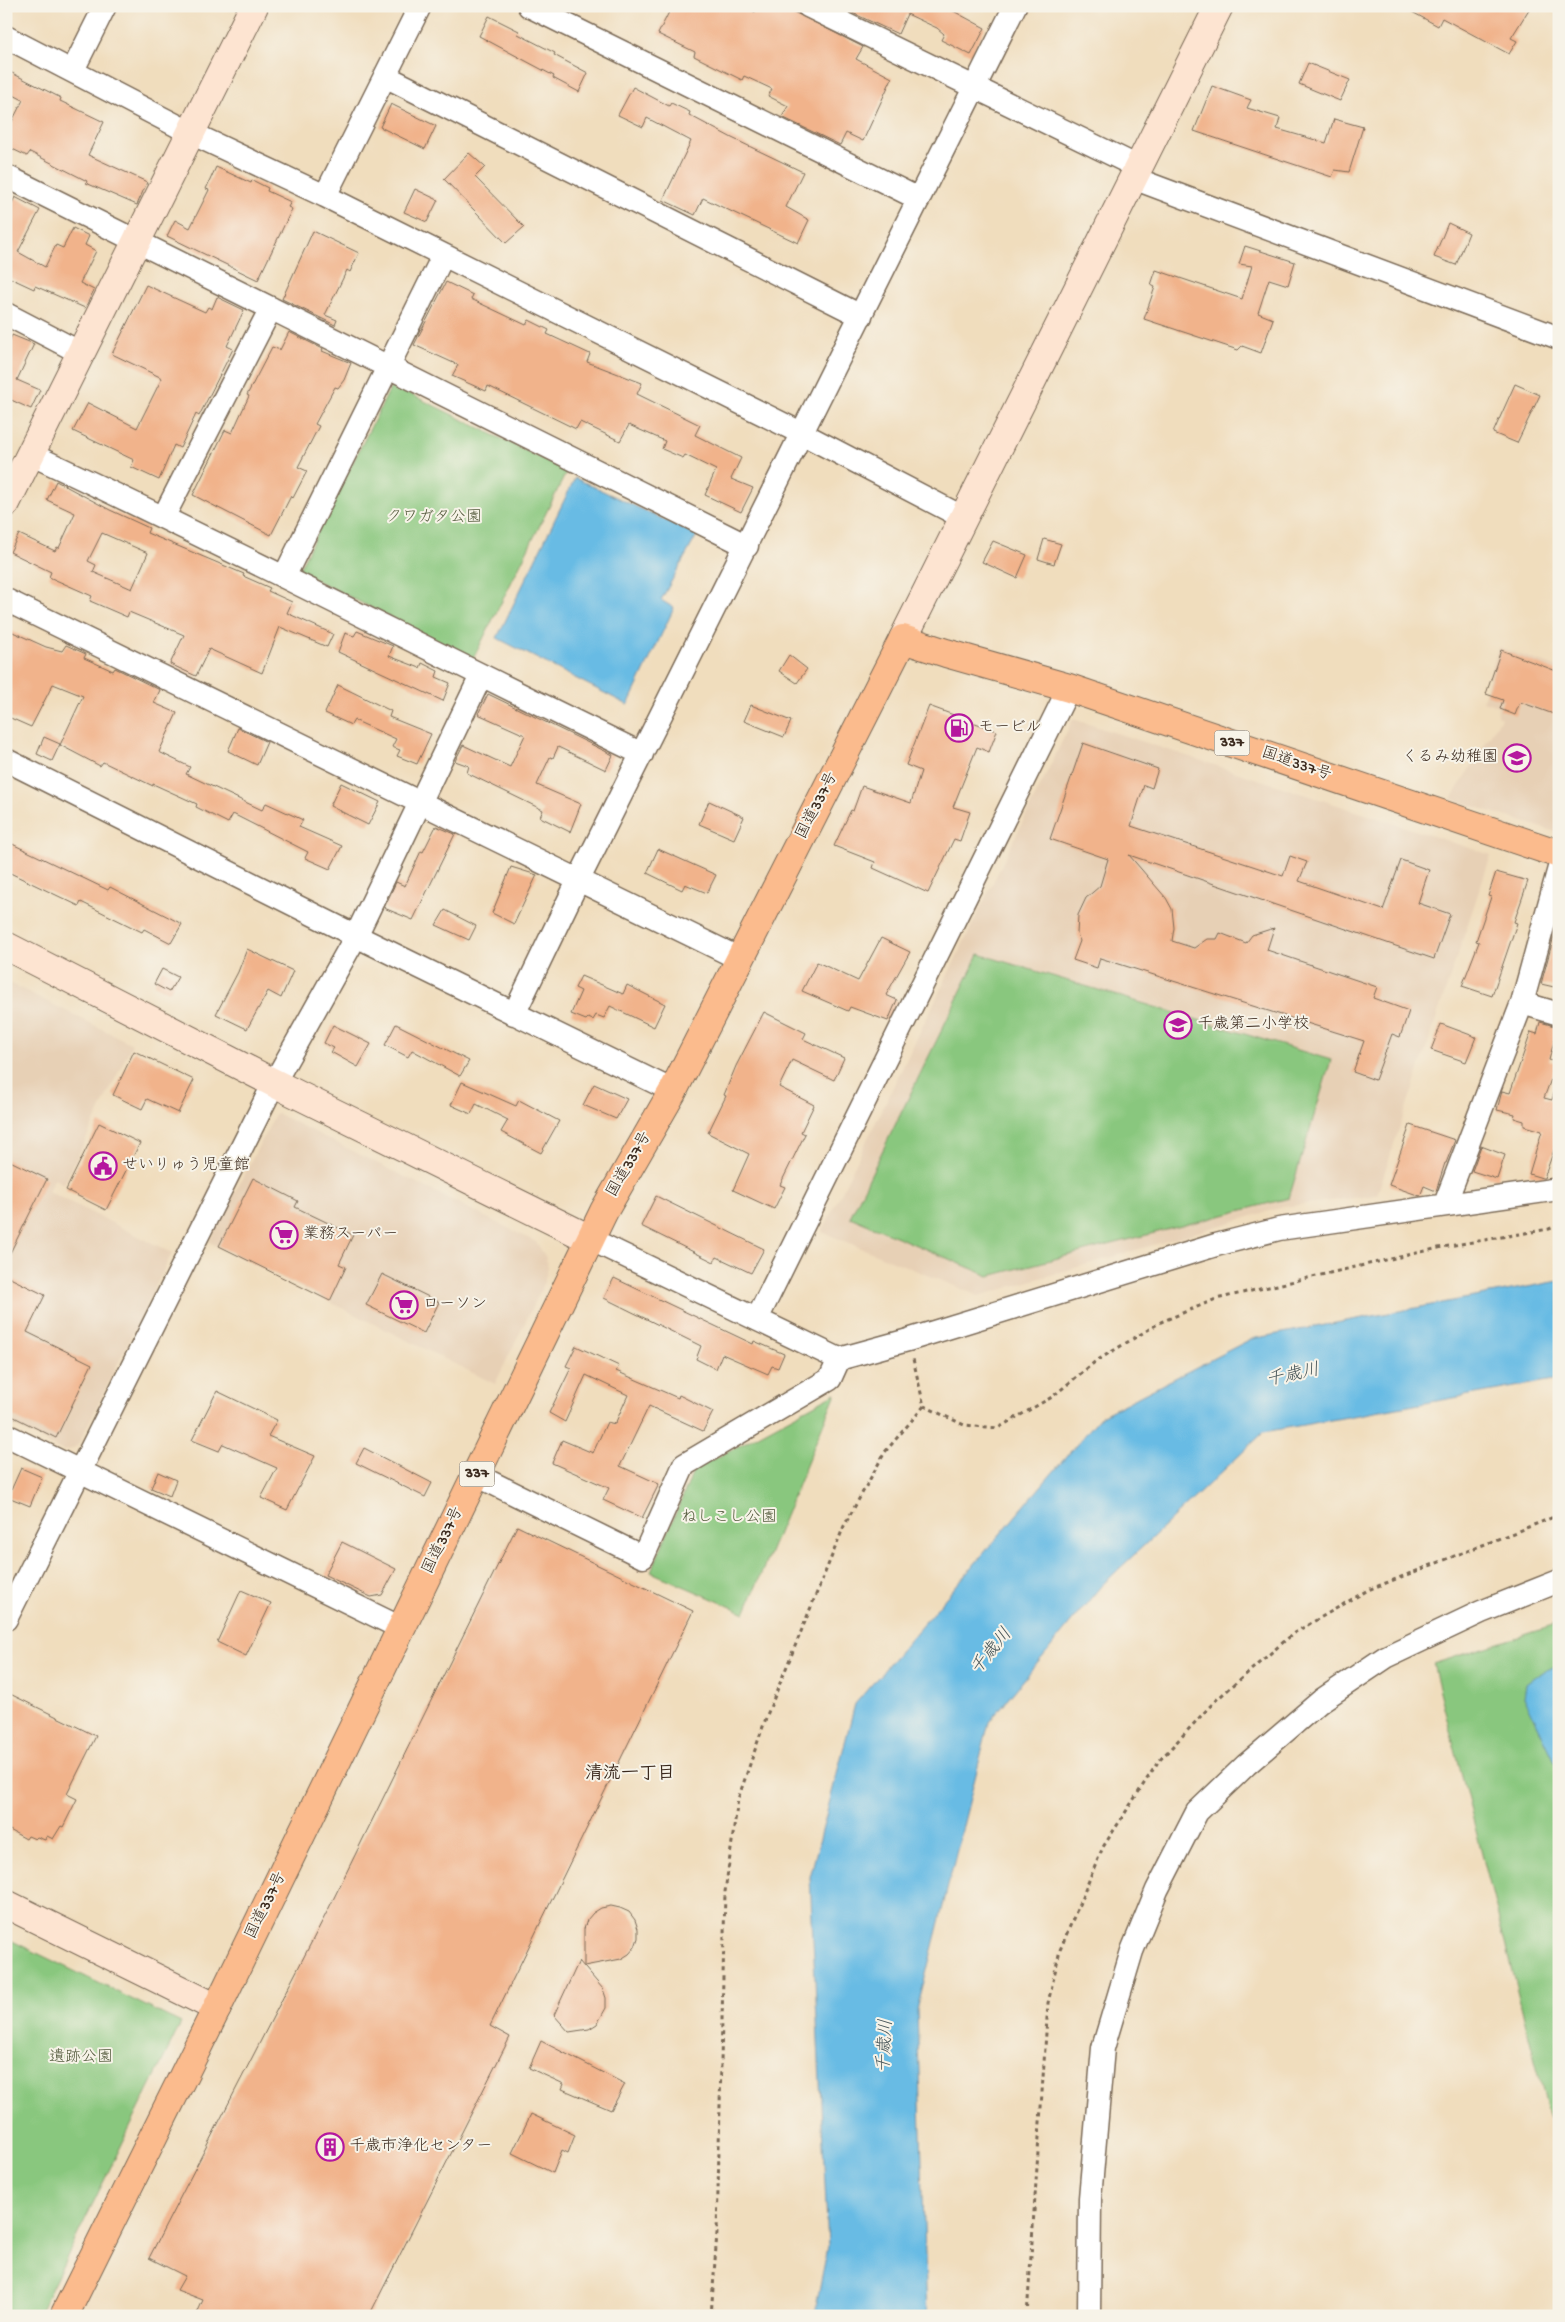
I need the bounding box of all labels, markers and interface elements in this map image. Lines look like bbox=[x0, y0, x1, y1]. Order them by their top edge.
park label: クワガタ公園 bbox=[386, 508, 482, 528]
fuel station icon: モービル bbox=[944, 713, 974, 743]
place label: モービル bbox=[978, 719, 1042, 738]
road number: 337 bbox=[1214, 730, 1250, 756]
street label: 国道337号 bbox=[1258, 743, 1334, 786]
school or university icon: くるみ幼稚園 bbox=[1502, 743, 1532, 773]
place label: くるみ幼稚園 bbox=[1402, 748, 1498, 768]
street label: 国道337号 bbox=[792, 769, 843, 843]
school or university icon: 千歳第二小学校 bbox=[1163, 1010, 1193, 1040]
place label: 千歳第二小学校 bbox=[1197, 1014, 1309, 1035]
street label: 国道337号 bbox=[603, 1128, 656, 1201]
public building icon: せいりゅう児童館 bbox=[88, 1151, 118, 1181]
place label: せいりゅう児童館 bbox=[122, 1155, 250, 1176]
supermarket icon: 業務スーパー bbox=[269, 1220, 299, 1250]
place label: 業務スーパー bbox=[303, 1225, 398, 1245]
supermarket icon: ローソン bbox=[389, 1290, 419, 1320]
place label: ローソン bbox=[423, 1296, 487, 1315]
water label: 千歳川 bbox=[1264, 1359, 1322, 1392]
road number: 337 bbox=[460, 1462, 494, 1486]
street label: 国道337号 bbox=[419, 1504, 469, 1578]
park label: ねしこし公園 bbox=[681, 1509, 777, 1528]
water label: 千歳川 bbox=[966, 1624, 1017, 1680]
district label: 清流一丁目 bbox=[585, 1763, 675, 1785]
street label: 国道337号 bbox=[242, 1869, 292, 1943]
water label: 千歳川 bbox=[873, 2018, 898, 2074]
park label: 遺跡公園 bbox=[49, 2047, 113, 2068]
building icon: 千歳市浄化センター bbox=[315, 2132, 345, 2162]
place label: 千歳市浄化センター bbox=[349, 2136, 492, 2157]

